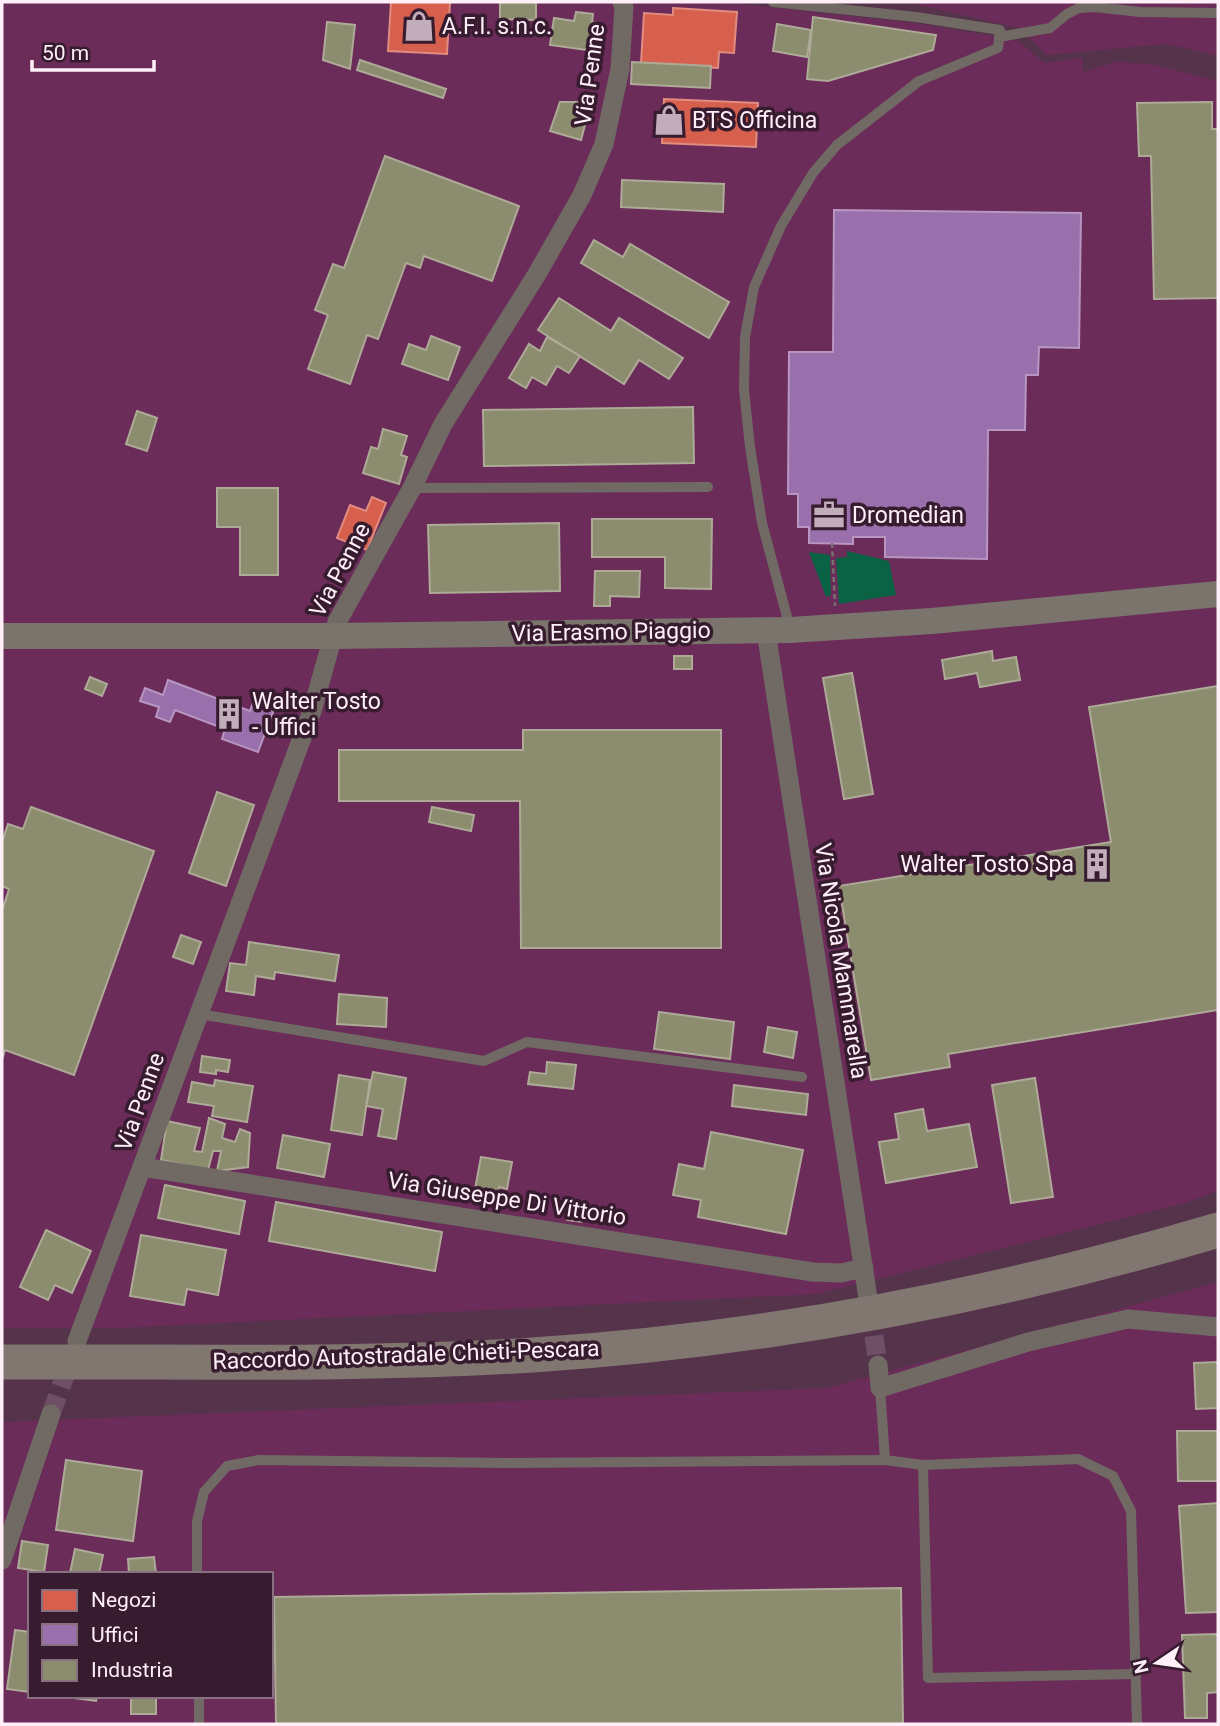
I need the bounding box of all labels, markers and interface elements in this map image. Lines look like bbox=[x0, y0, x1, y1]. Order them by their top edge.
shop icon: A.F.I. s.n.c. bbox=[402, 9, 436, 43]
place label: A.F.I. s.n.c. bbox=[442, 13, 552, 40]
street label: Via Penne bbox=[569, 22, 611, 128]
scale bar bbox=[32, 28, 154, 72]
text: 50 m bbox=[42, 41, 89, 65]
shop icon: BTS Officina bbox=[652, 103, 686, 137]
place label: BTS Officina bbox=[692, 107, 817, 134]
office icon: Dromedian bbox=[812, 498, 846, 532]
place label: Dromedian bbox=[852, 502, 964, 529]
street label: Via Penne bbox=[304, 518, 376, 622]
street label: Via Erasmo Piaggio bbox=[511, 617, 711, 647]
place label: Walter Tosto - Uffici bbox=[252, 688, 381, 741]
building icon: Walter Tosto - Uffici bbox=[212, 697, 246, 731]
street label: Via Nicola Mammarella bbox=[809, 841, 873, 1081]
building icon: Walter Tosto Spa bbox=[1080, 847, 1114, 881]
place label: Walter Tosto Spa bbox=[900, 851, 1074, 878]
street label: Via Penne bbox=[110, 1049, 170, 1155]
street label: Via Giuseppe Di Vittorio bbox=[386, 1167, 628, 1231]
street label: Raccordo Autostradale Chieti-Pescara bbox=[212, 1335, 600, 1375]
legend bbox=[28, 1572, 273, 1698]
text: Negozi bbox=[91, 1588, 156, 1612]
text: Uffici bbox=[91, 1623, 139, 1647]
north arrow bbox=[1122, 1628, 1192, 1698]
text: Industria bbox=[91, 1658, 173, 1682]
text: N bbox=[1128, 1658, 1154, 1676]

